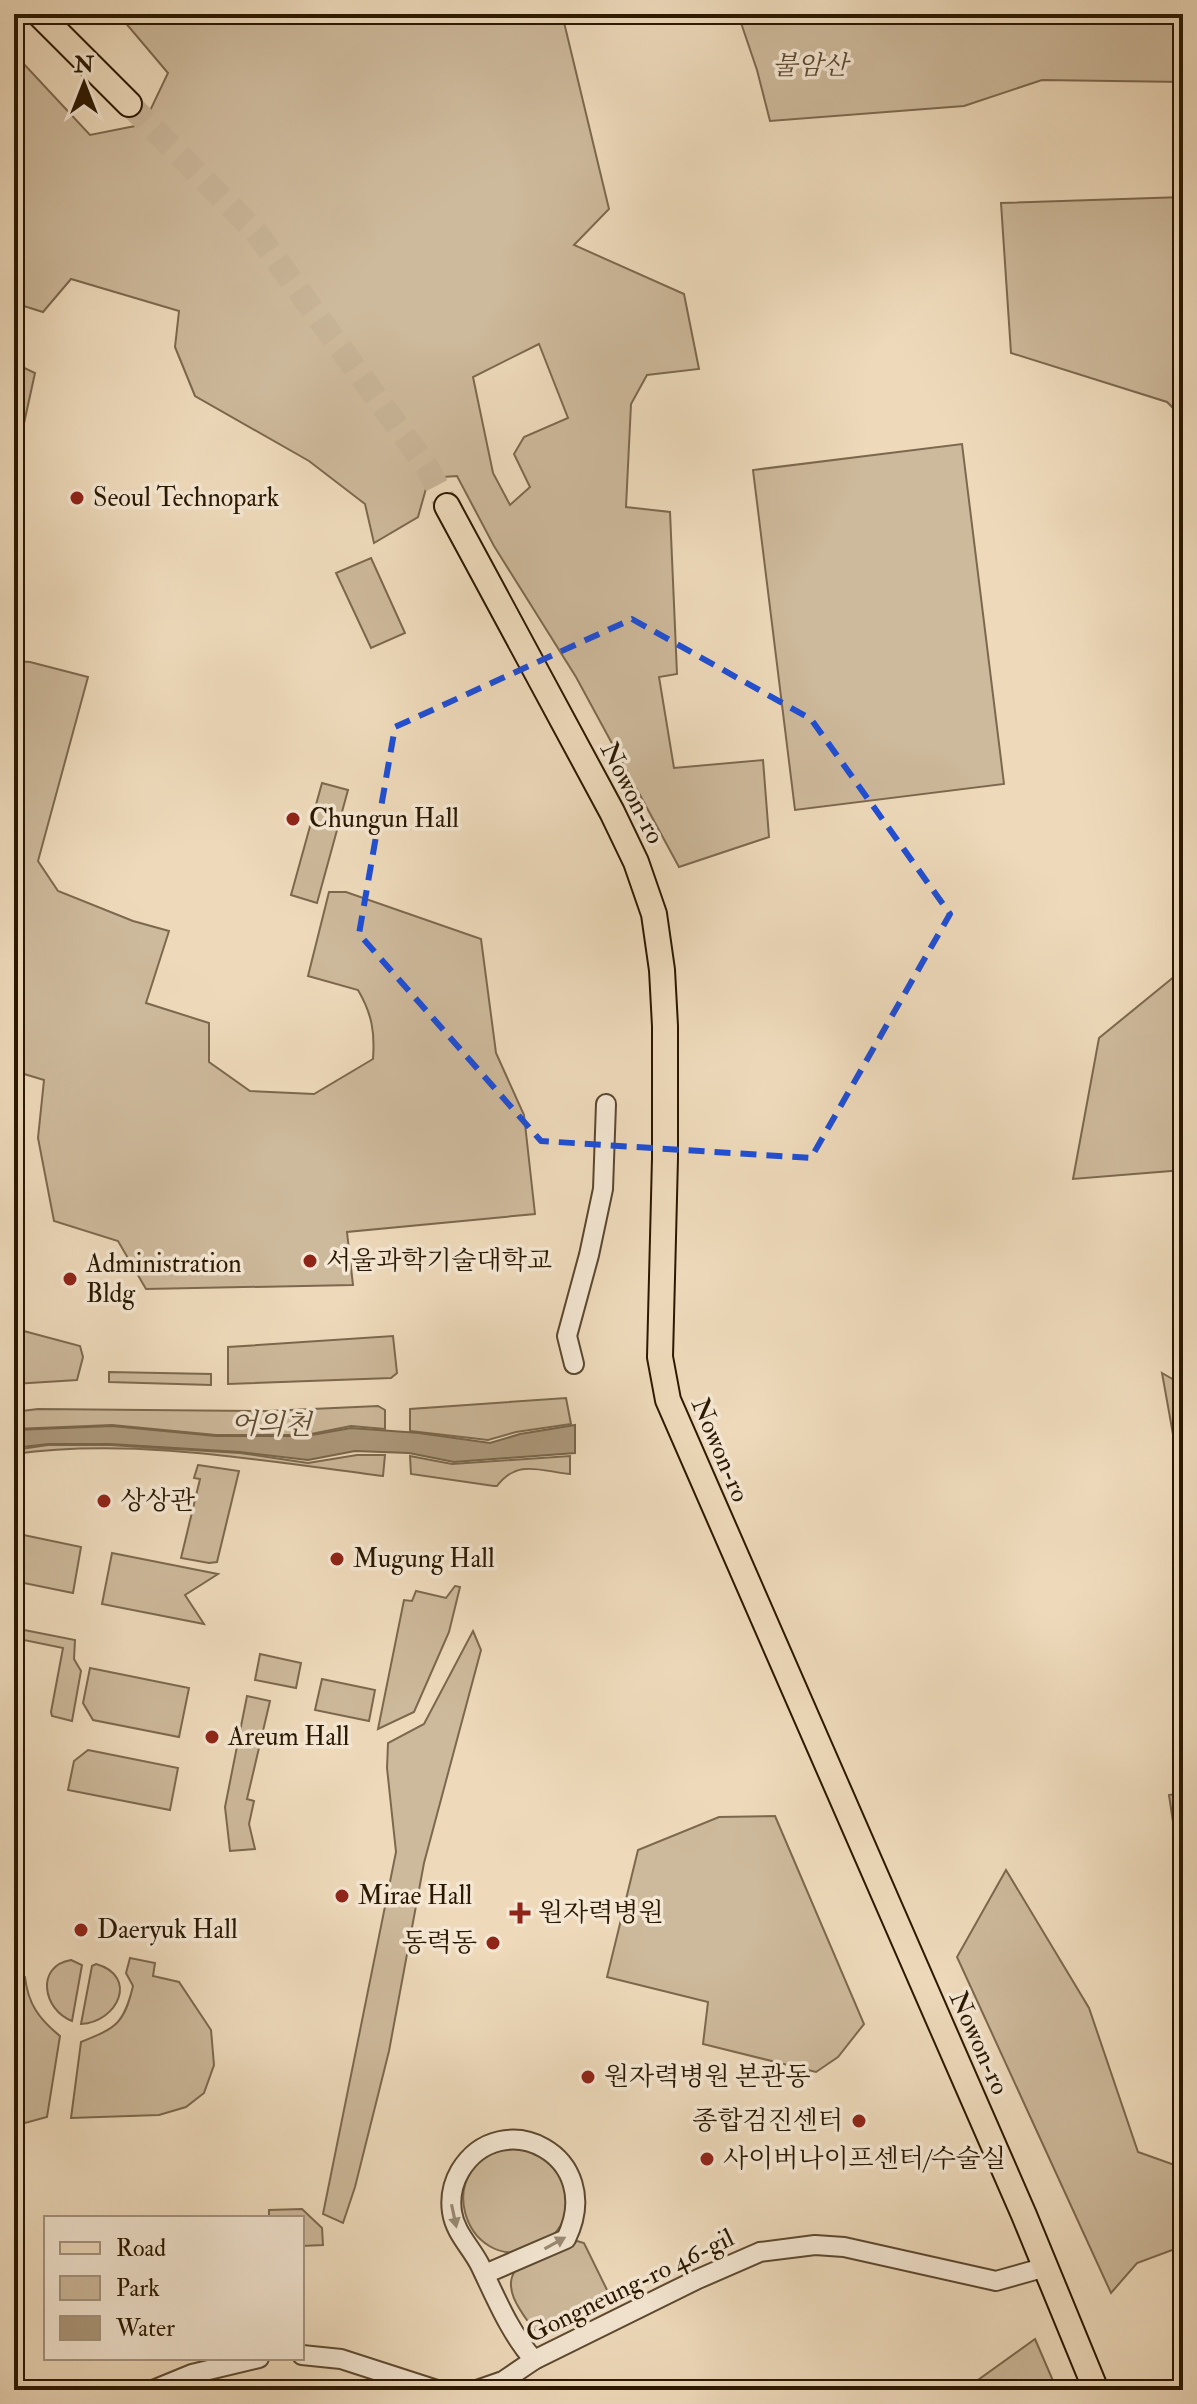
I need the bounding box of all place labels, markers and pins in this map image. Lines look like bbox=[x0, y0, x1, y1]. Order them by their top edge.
place label: Seoul Technopark bbox=[93, 482, 280, 515]
marker: Seoul Technopark bbox=[68, 489, 86, 507]
place label: Chungun Hall bbox=[309, 803, 459, 835]
marker: Chungun Hall bbox=[284, 810, 302, 828]
place label: 서울과학기술대학교 bbox=[326, 1245, 552, 1277]
place label: Administration Bldg bbox=[85, 1248, 242, 1310]
marker: 서울과학기술대학교 bbox=[301, 1252, 319, 1270]
marker: Administration Bldg bbox=[61, 1270, 79, 1288]
place label: 상상관 bbox=[120, 1485, 195, 1517]
marker: 상상관 bbox=[95, 1492, 113, 1510]
place label: Mugung Hall bbox=[353, 1543, 495, 1575]
marker: Mugung Hall bbox=[328, 1550, 346, 1568]
place label: Areum Hall bbox=[227, 1721, 350, 1753]
marker: Areum Hall bbox=[203, 1728, 221, 1746]
place label: Mirae Hall bbox=[358, 1880, 472, 1912]
marker: Mirae Hall bbox=[333, 1887, 351, 1905]
place label: 원자력병원 bbox=[538, 1897, 664, 1929]
marker: 원자력병원 bbox=[509, 1902, 531, 1924]
place label: Daeryuk Hall bbox=[97, 1914, 238, 1946]
marker: Daeryuk Hall bbox=[72, 1921, 90, 1939]
place label: 동력동 bbox=[402, 1927, 477, 1959]
marker: 동력동 bbox=[484, 1934, 502, 1952]
place label: 원자력병원 본관동 bbox=[604, 2061, 810, 2093]
marker: 원자력병원 본관동 bbox=[579, 2068, 597, 2086]
place label: 종합검진센터 bbox=[692, 2105, 843, 2137]
marker: 종합검진센터 bbox=[850, 2112, 868, 2130]
place label: 사이버나이프센터/수술실 bbox=[723, 2143, 1006, 2175]
marker: 사이버나이프센터/수술실 bbox=[698, 2150, 716, 2168]

